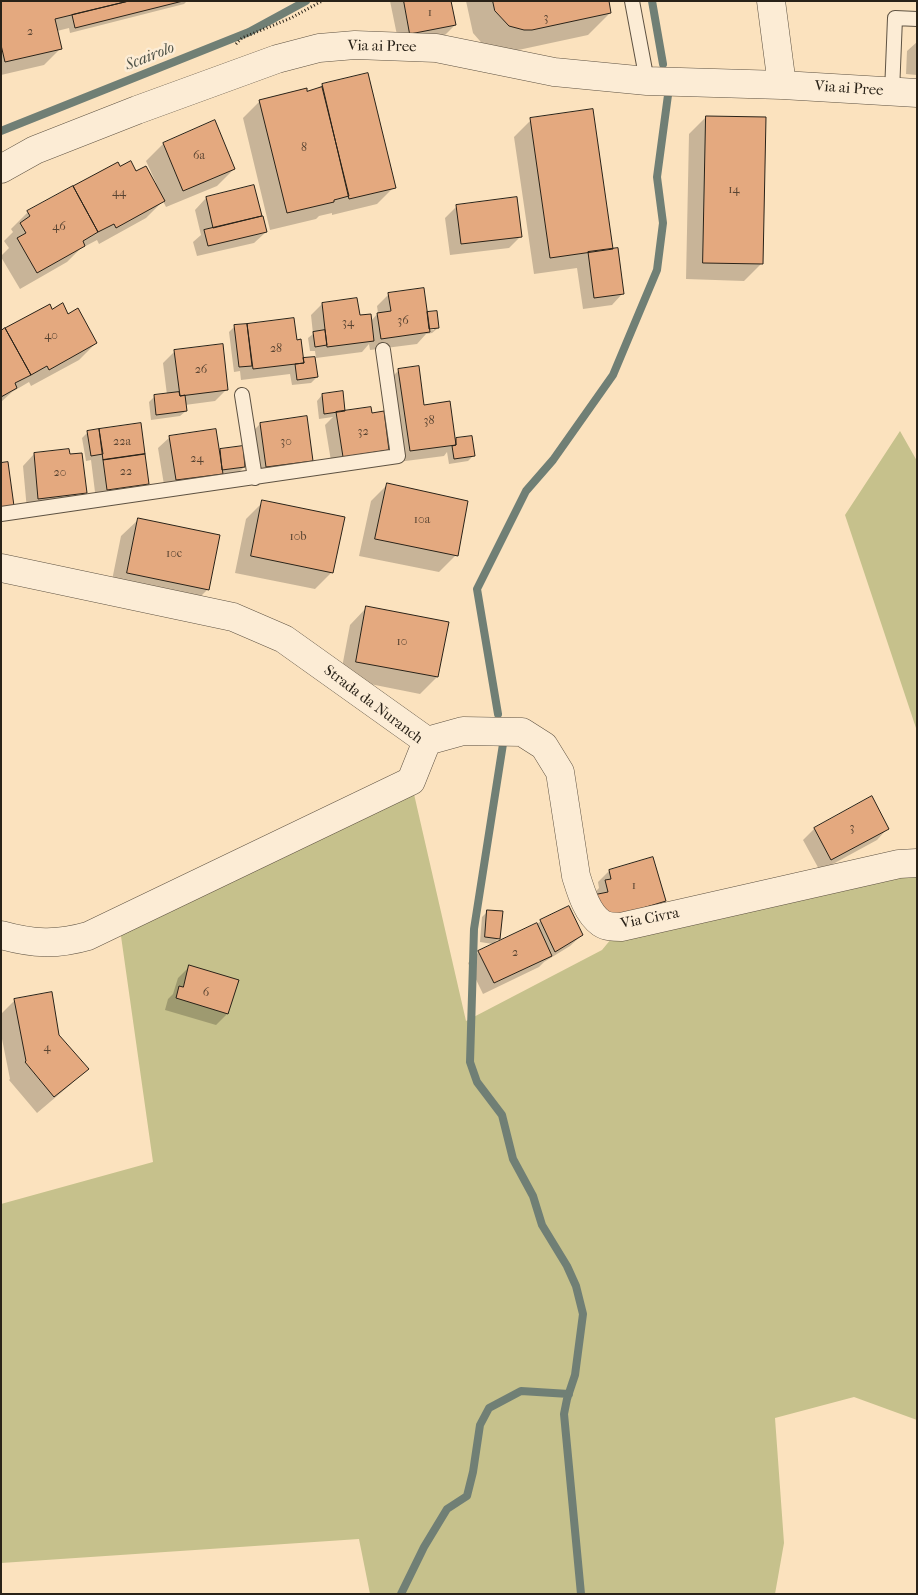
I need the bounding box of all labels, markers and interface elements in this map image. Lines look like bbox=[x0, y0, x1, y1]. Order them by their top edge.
house number: 1 bbox=[428, 6, 432, 20]
house number: 3 bbox=[544, 11, 548, 25]
house number: 2 bbox=[27, 25, 33, 39]
street label: Via ai Pree bbox=[347, 37, 417, 57]
water label: Scairolo bbox=[123, 38, 177, 76]
street label: Via ai Pree bbox=[814, 78, 884, 100]
house number: 8 bbox=[301, 141, 307, 155]
house number: 6a bbox=[193, 149, 205, 163]
house number: 14 bbox=[728, 183, 740, 197]
house number: 44 bbox=[112, 186, 126, 200]
house number: 46 bbox=[52, 220, 66, 234]
house number: 36 bbox=[397, 314, 409, 328]
house number: 34 bbox=[342, 316, 354, 330]
house number: 40 bbox=[44, 329, 58, 343]
house number: 28 bbox=[270, 342, 282, 356]
house number: 26 bbox=[195, 363, 207, 377]
house number: 38 bbox=[424, 414, 434, 428]
house number: 32 bbox=[357, 425, 369, 439]
house number: 22a bbox=[113, 435, 131, 449]
house number: 30 bbox=[280, 435, 292, 449]
house number: 24 bbox=[190, 452, 204, 466]
house number: 22 bbox=[120, 465, 132, 479]
house number: 20 bbox=[54, 466, 66, 480]
house number: 10a bbox=[414, 513, 430, 527]
house number: 10b bbox=[289, 530, 307, 544]
house number: 10c bbox=[166, 547, 182, 561]
house number: 10 bbox=[397, 635, 407, 649]
street label: Strada da Nuranch bbox=[320, 662, 426, 748]
house number: 3 bbox=[850, 821, 854, 835]
house number: 1 bbox=[632, 879, 636, 893]
street label: Via Civra bbox=[619, 905, 681, 933]
house number: 2 bbox=[512, 946, 518, 960]
house number: 6 bbox=[203, 986, 209, 1000]
house number: 4 bbox=[43, 1041, 51, 1055]

